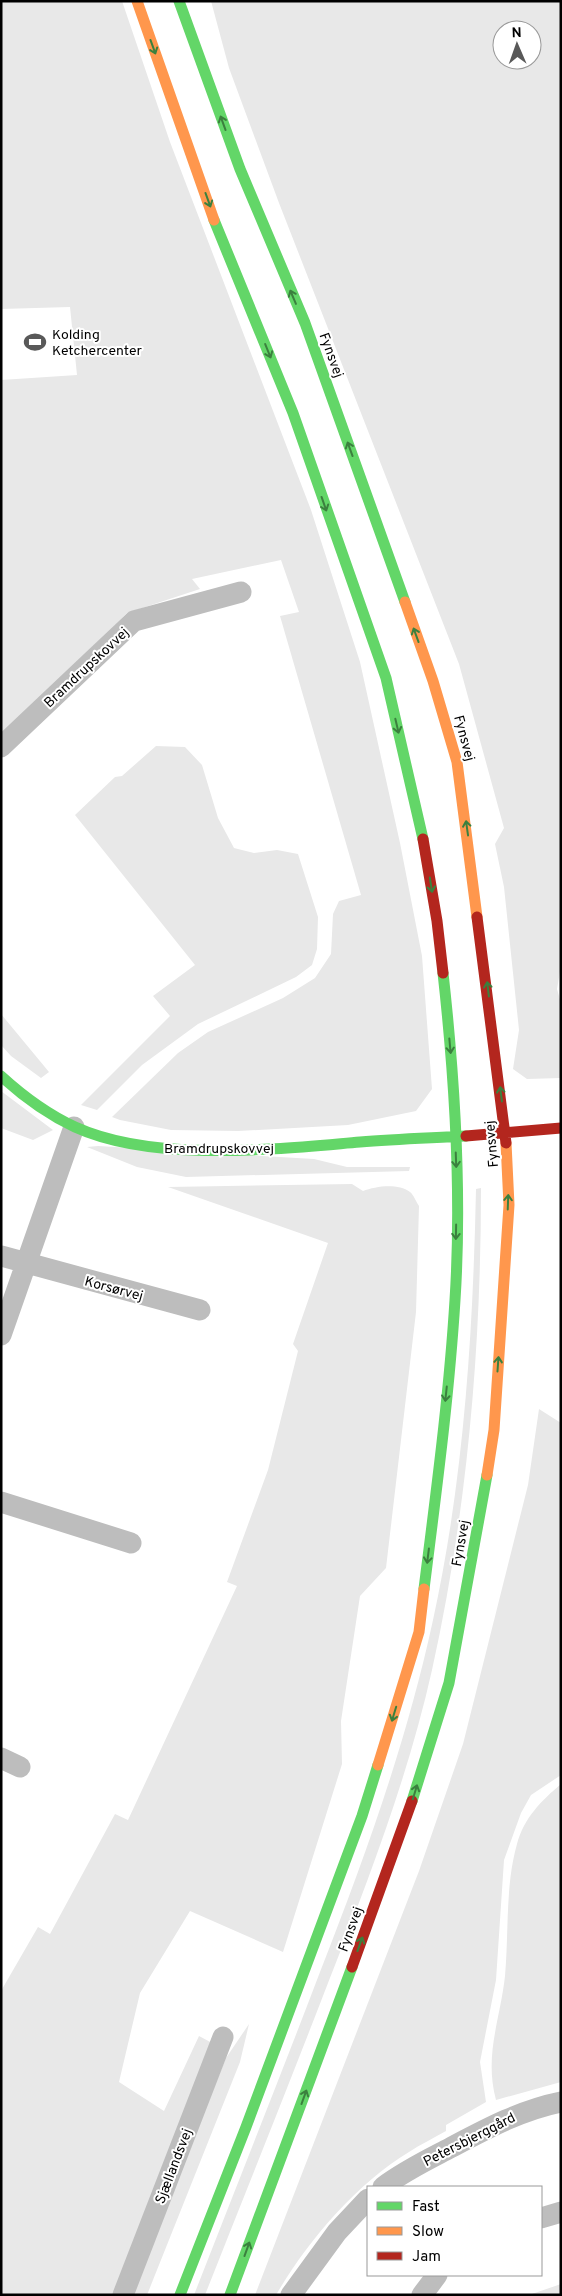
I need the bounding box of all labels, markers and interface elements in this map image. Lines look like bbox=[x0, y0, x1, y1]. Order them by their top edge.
north arrow bbox=[492, 20, 542, 70]
text: N bbox=[511, 25, 522, 42]
one-way arrow bbox=[149, 39, 158, 54]
one-way arrow bbox=[218, 116, 227, 132]
one-way arrow bbox=[204, 192, 213, 208]
one-way arrow bbox=[288, 290, 298, 305]
place label: Kolding Ketchercenter bbox=[52, 327, 143, 360]
sports icon: Kolding Ketchercenter bbox=[22, 329, 48, 355]
street label: Fynsvej bbox=[315, 331, 347, 380]
one-way arrow bbox=[263, 343, 273, 358]
one-way arrow bbox=[345, 442, 354, 457]
one-way arrow bbox=[319, 495, 329, 511]
street label: Bramdrupskovvej bbox=[41, 624, 133, 712]
one-way arrow bbox=[411, 628, 420, 643]
street label: Fynsvej bbox=[449, 714, 478, 763]
one-way arrow bbox=[393, 717, 402, 733]
one-way arrow bbox=[461, 821, 471, 837]
one-way arrow bbox=[426, 876, 436, 892]
one-way arrow bbox=[483, 982, 493, 998]
one-way arrow bbox=[445, 1037, 455, 1053]
one-way arrow bbox=[496, 1086, 506, 1102]
street label: Fynsvej bbox=[482, 1120, 503, 1168]
street label: Bramdrupskovvej bbox=[164, 1141, 274, 1158]
one-way arrow bbox=[451, 1152, 461, 1168]
one-way arrow bbox=[504, 1194, 513, 1210]
one-way arrow bbox=[451, 1224, 461, 1240]
street label: Korsørvej bbox=[82, 1273, 145, 1305]
one-way arrow bbox=[494, 1356, 503, 1372]
one-way arrow bbox=[441, 1386, 451, 1402]
street label: Fynsvej bbox=[449, 1519, 474, 1568]
one-way arrow bbox=[423, 1547, 433, 1563]
one-way arrow bbox=[388, 1706, 398, 1722]
one-way arrow bbox=[411, 1784, 420, 1800]
street label: Fynsvej bbox=[335, 1905, 367, 1954]
one-way arrow bbox=[356, 1937, 365, 1953]
one-way arrow bbox=[300, 2090, 309, 2105]
street label: Petersbjerggård bbox=[421, 2110, 519, 2171]
street label: Sjællandsvej bbox=[152, 2126, 197, 2207]
legend bbox=[367, 2186, 542, 2276]
text: Fast bbox=[412, 2198, 440, 2217]
text: Slow bbox=[412, 2223, 444, 2242]
one-way arrow bbox=[243, 2242, 252, 2257]
text: Jam bbox=[412, 2248, 441, 2267]

